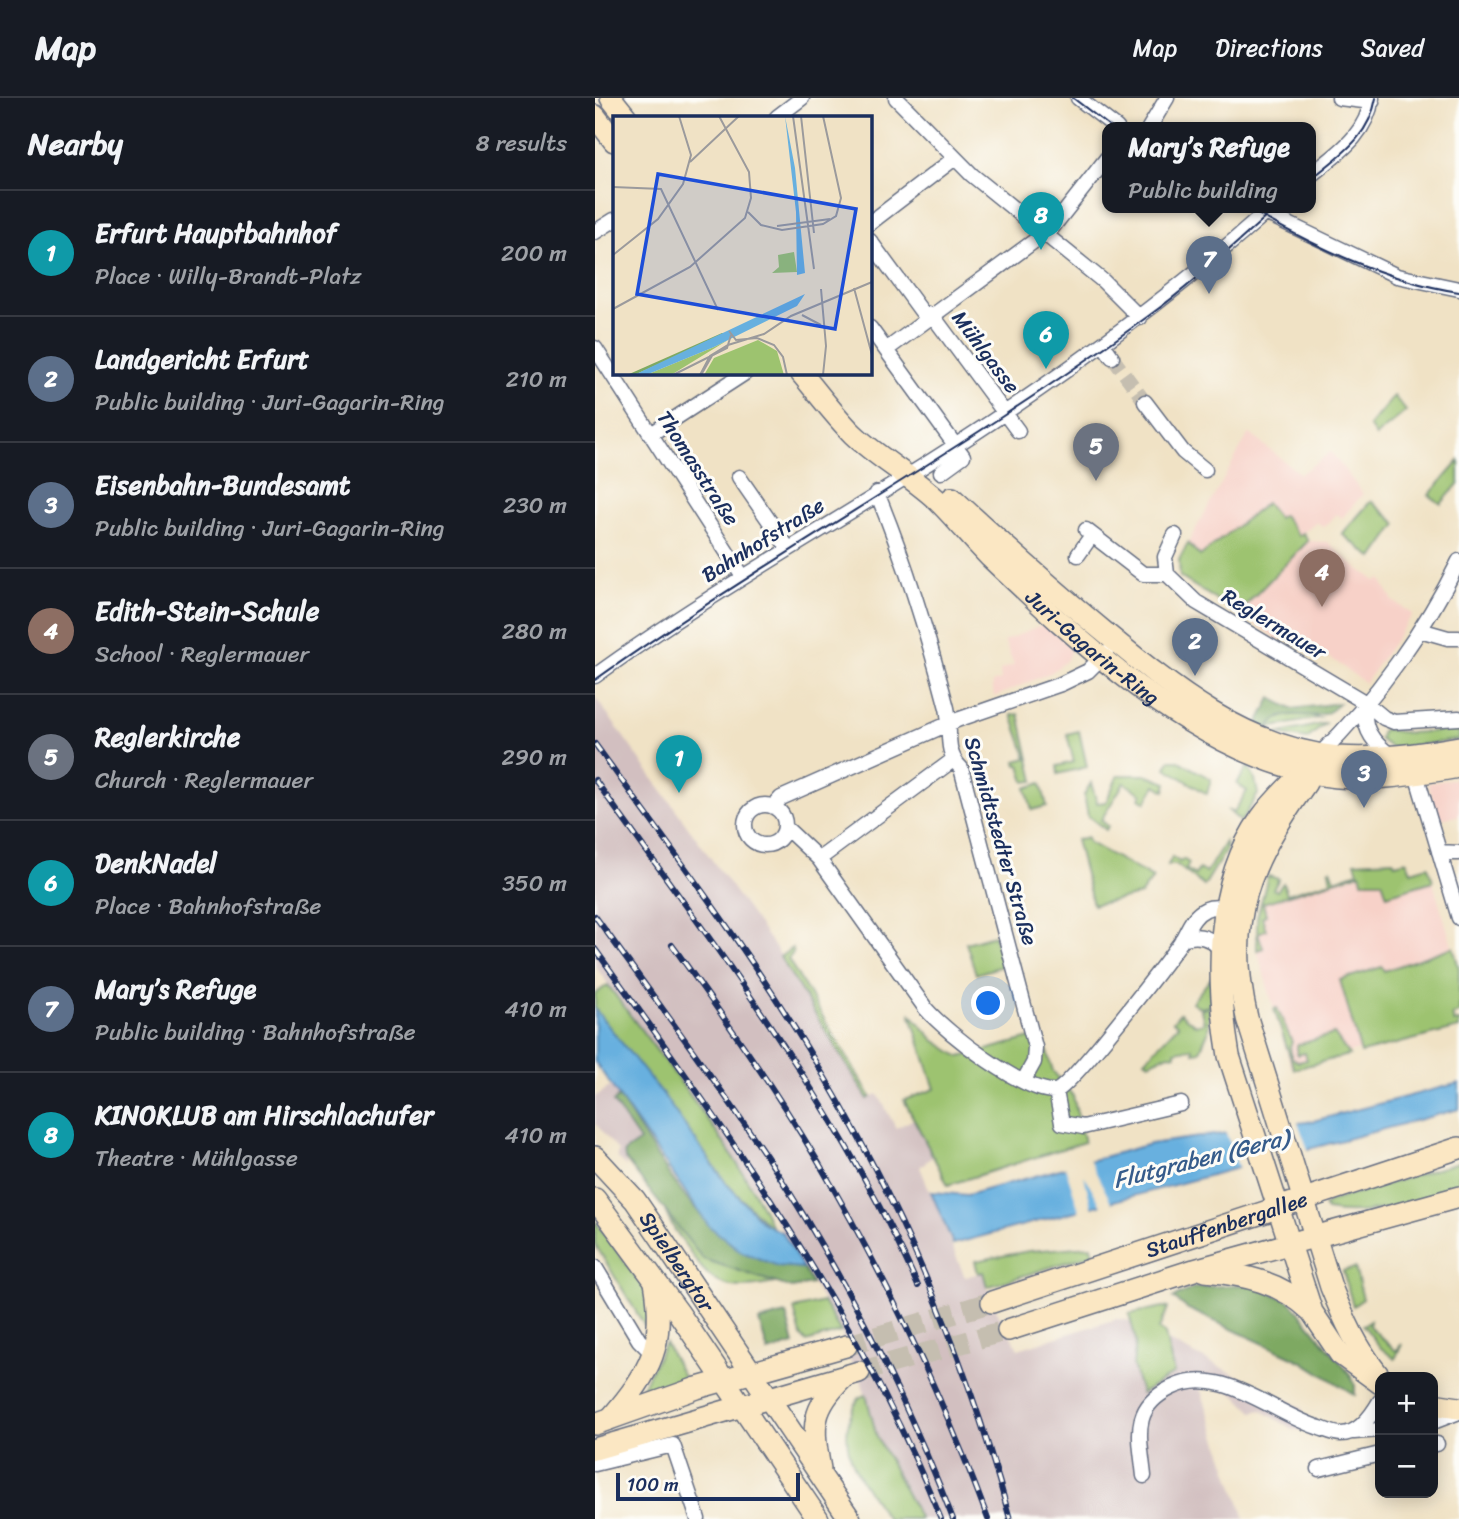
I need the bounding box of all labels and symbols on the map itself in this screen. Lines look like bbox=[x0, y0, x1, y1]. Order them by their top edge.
inset map bbox=[613, 116, 871, 374]
pin: 8 bbox=[1018, 192, 1064, 250]
pin: 7 bbox=[1186, 236, 1232, 294]
street label: Mühlgasse bbox=[942, 302, 1030, 402]
pin: 6 bbox=[1023, 311, 1069, 369]
street label: Thomasstraße bbox=[646, 402, 750, 534]
pin: 5 bbox=[1073, 423, 1119, 481]
street label: Bahnhofstraße bbox=[694, 487, 832, 593]
pin: 4 bbox=[1299, 549, 1345, 607]
street label: Reglermauer bbox=[1214, 578, 1335, 671]
street label: Juri-Gagarin-Ring bbox=[1015, 579, 1168, 716]
pin: 2 bbox=[1172, 618, 1218, 676]
street label: Schmidtstedter Straße bbox=[953, 732, 1049, 950]
pin: 1 bbox=[656, 735, 702, 793]
pin: 3 bbox=[1341, 750, 1387, 808]
your location bbox=[971, 986, 1005, 1020]
water label: Flutgraben (Gera) bbox=[1109, 1116, 1297, 1201]
street label: Stauffenbergallee bbox=[1140, 1180, 1313, 1269]
street label: Spielbergtor bbox=[629, 1203, 725, 1321]
scale bar bbox=[616, 1470, 800, 1502]

